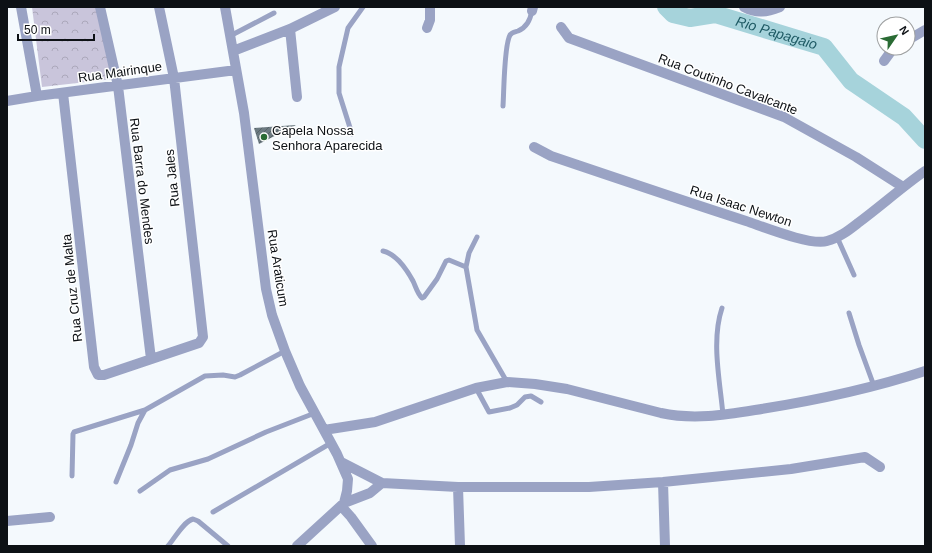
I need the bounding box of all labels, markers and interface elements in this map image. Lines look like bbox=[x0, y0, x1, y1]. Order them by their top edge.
water label: Rio Papagaio bbox=[734, 13, 819, 53]
scale bar bbox=[18, 16, 94, 42]
north arrow bbox=[876, 16, 916, 56]
text: 50 m bbox=[24, 23, 51, 37]
text: N bbox=[897, 24, 912, 37]
street label: Rua Coutinho Cavalcante bbox=[656, 50, 800, 118]
street label: Rua Mairinque bbox=[77, 59, 163, 85]
street label: Rua Barra do Mendes bbox=[127, 117, 157, 246]
place label: Capela Nossa Senhora Aparecida bbox=[272, 123, 383, 153]
marker: Capela Nossa Senhora Aparecida bbox=[259, 132, 269, 142]
street label: Rua Jales bbox=[161, 148, 182, 208]
street label: Rua Isaac Newton bbox=[688, 182, 794, 230]
street label: Rua Araticum bbox=[264, 228, 292, 308]
street label: Rua Cruz de Malta bbox=[59, 233, 85, 343]

